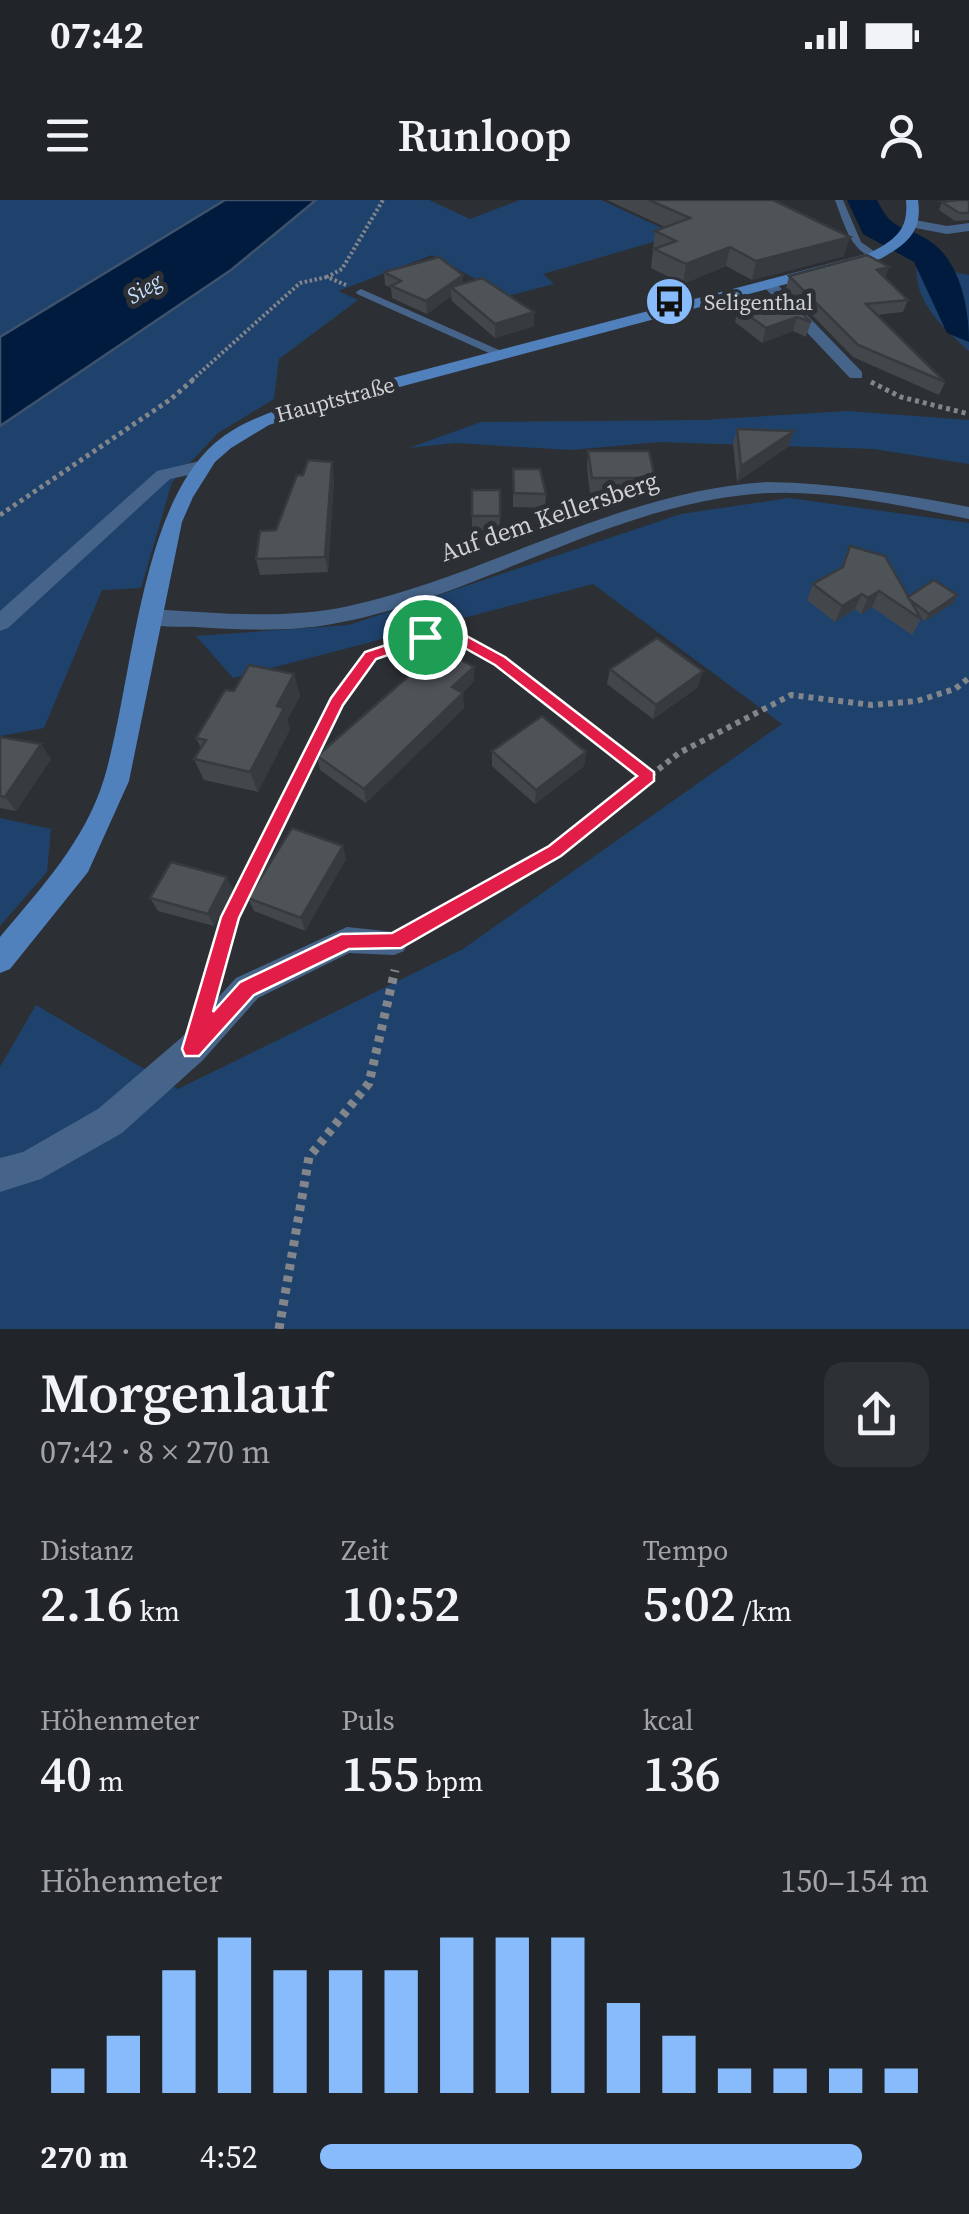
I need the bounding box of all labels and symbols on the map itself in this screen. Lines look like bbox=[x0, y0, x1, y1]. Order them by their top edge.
water label: Sieg bbox=[120, 265, 169, 311]
bus stop icon: Seligenthal bbox=[643, 276, 695, 328]
place label: Seligenthal bbox=[704, 287, 813, 317]
street label: Hauptstraße bbox=[272, 369, 398, 429]
street label: Auf dem Kellersberg bbox=[436, 463, 663, 569]
pin bbox=[383, 595, 468, 680]

